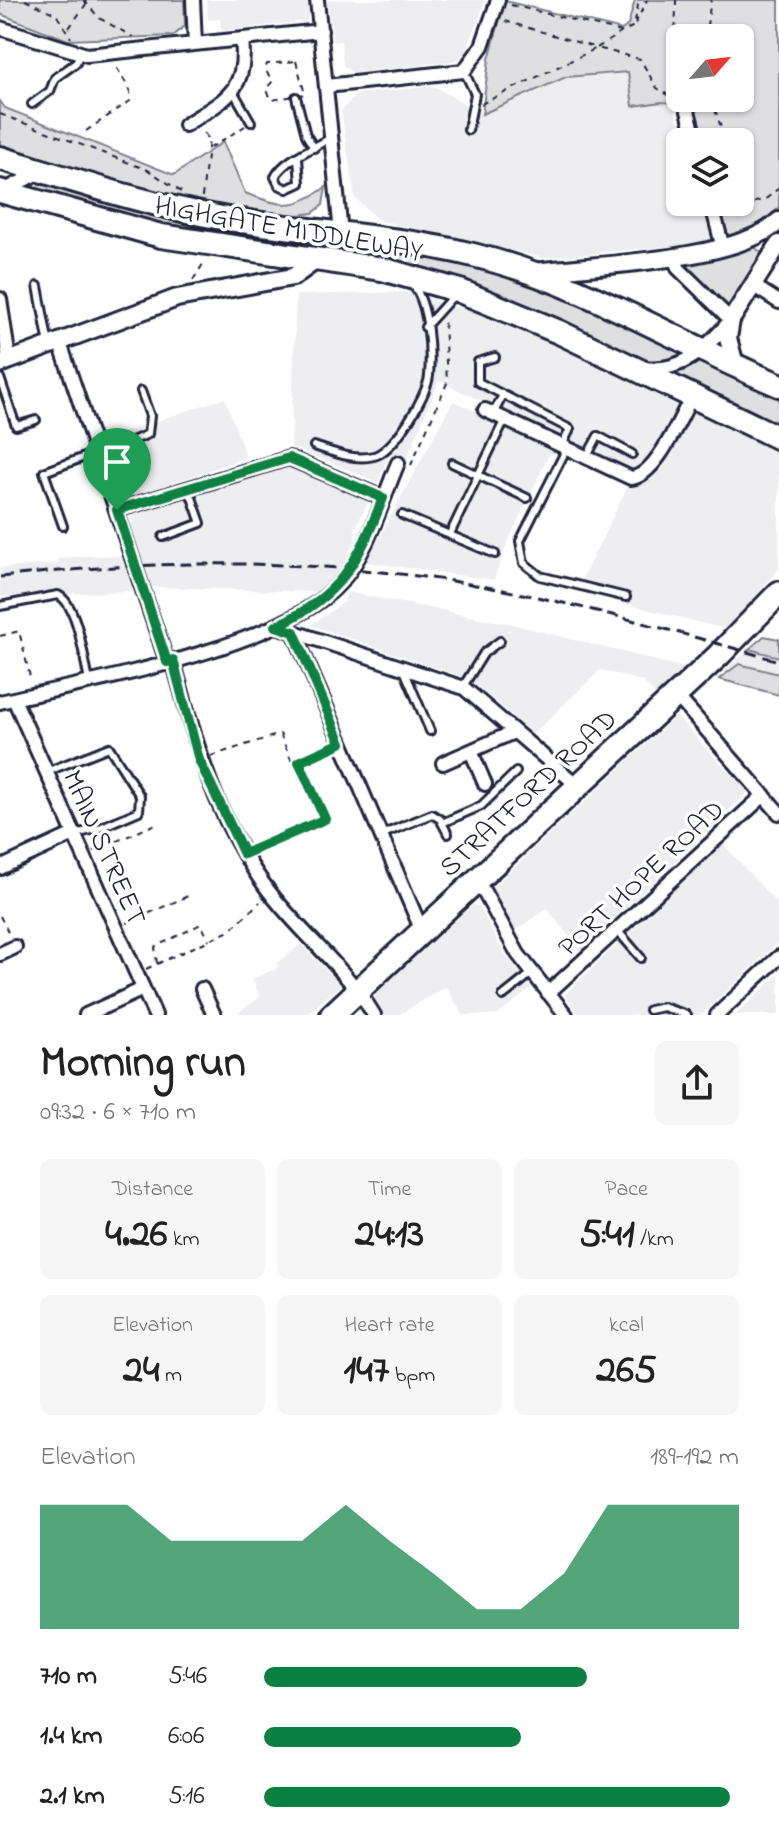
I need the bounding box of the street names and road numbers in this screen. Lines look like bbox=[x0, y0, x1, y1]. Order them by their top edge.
street label: HIGHGATE MIDDLEWAY bbox=[151, 187, 426, 274]
street label: STRATFORD ROAD bbox=[431, 701, 628, 888]
street label: MAIN STREET bbox=[50, 764, 155, 933]
street label: PORT HOPE ROAD bbox=[550, 791, 735, 968]

